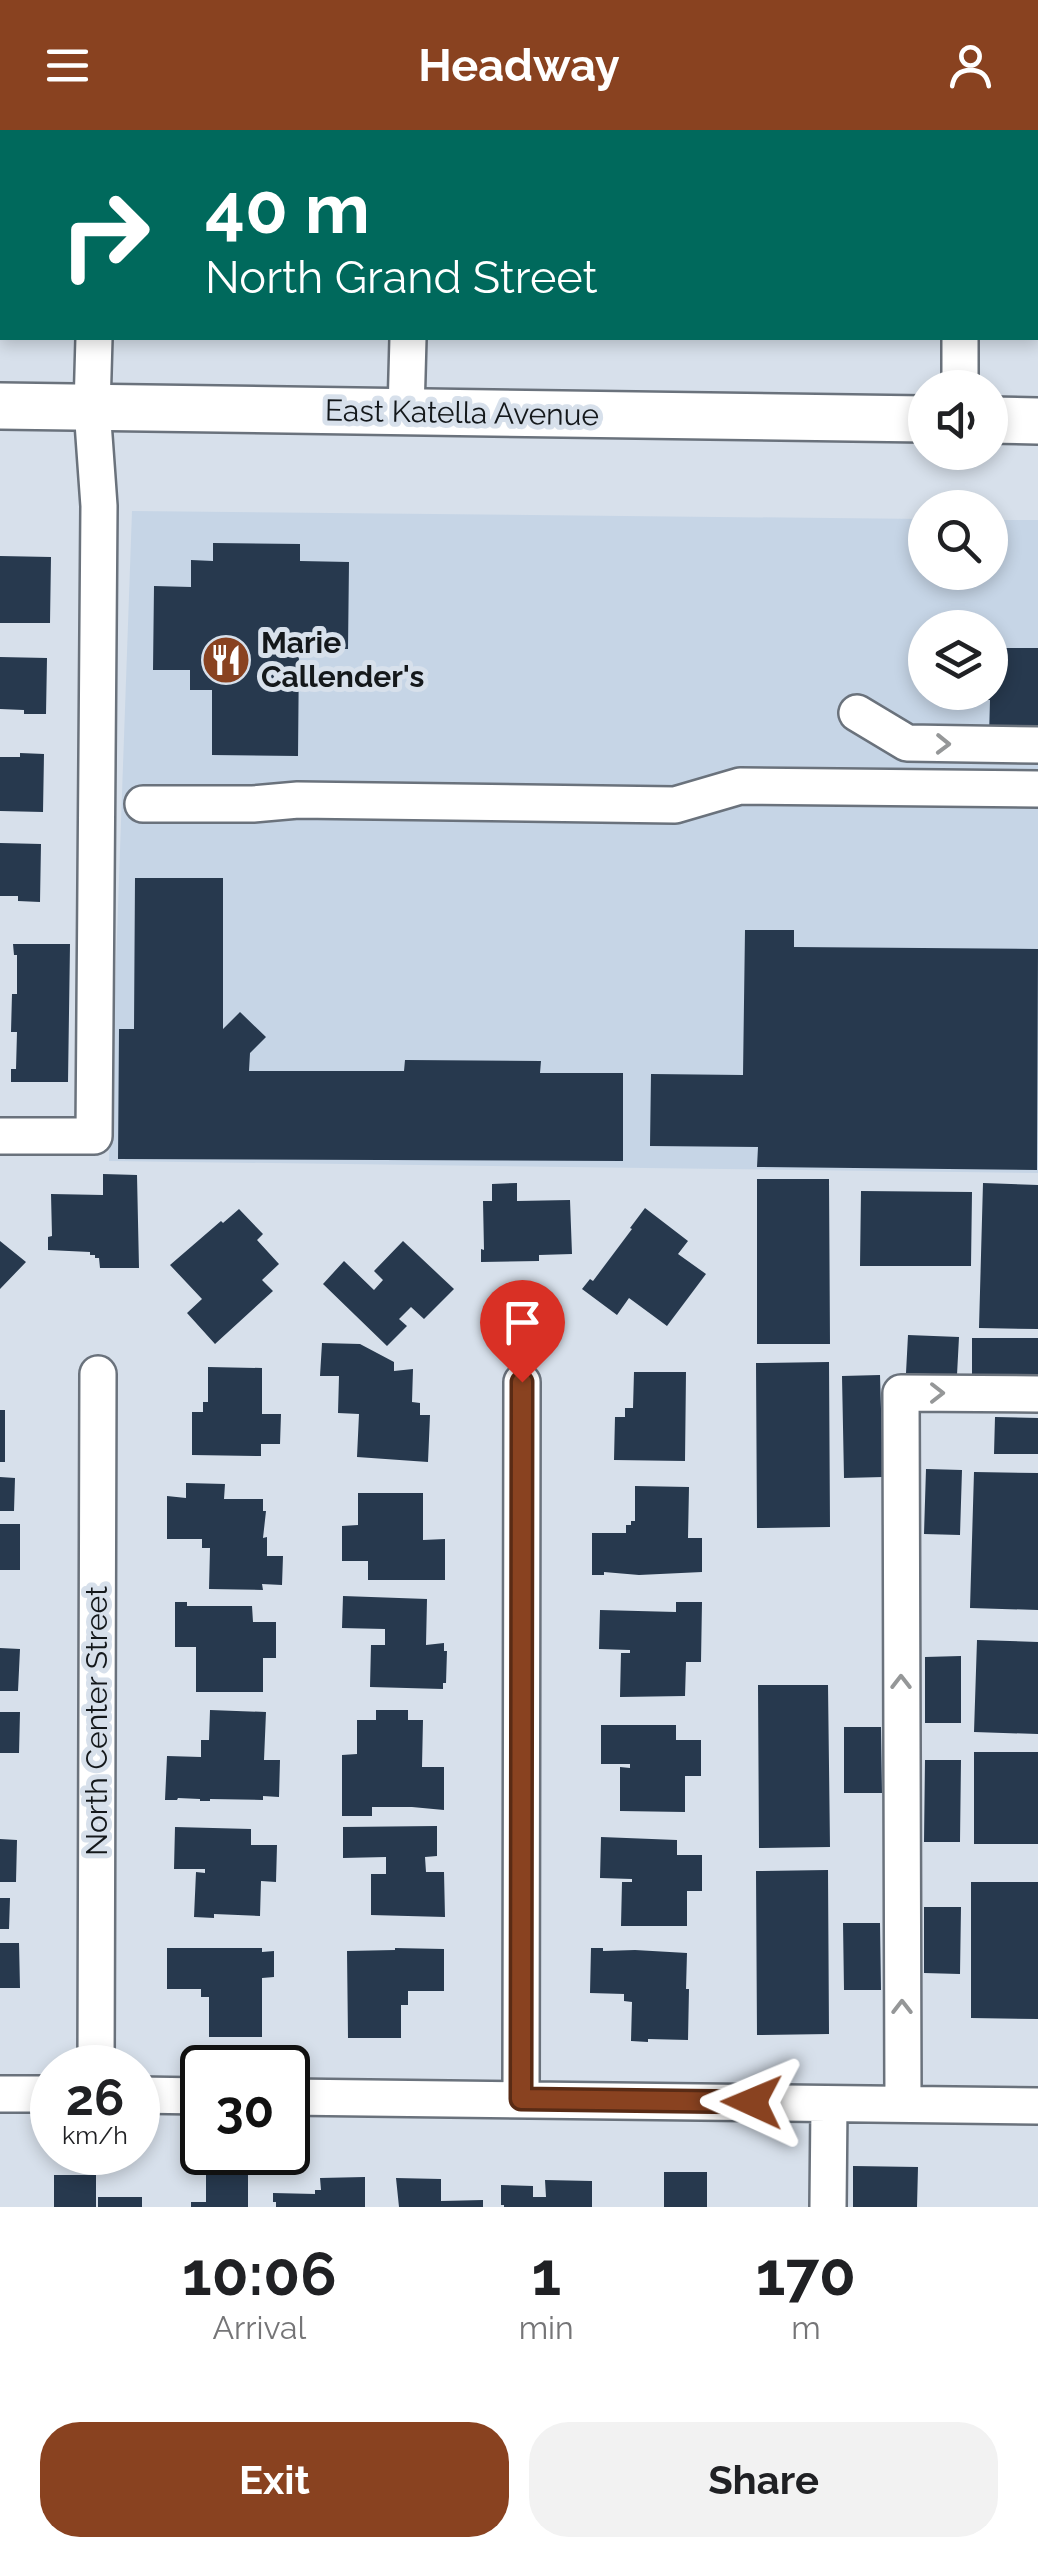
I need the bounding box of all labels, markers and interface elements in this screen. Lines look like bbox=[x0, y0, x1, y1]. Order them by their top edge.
icon: menu bbox=[40, 38, 95, 93]
icon: person bbox=[943, 38, 998, 93]
text: Headway bbox=[418, 39, 620, 92]
text: 40 m bbox=[205, 167, 370, 249]
icon: right bbox=[40, 170, 170, 300]
text: North Grand Street bbox=[205, 251, 598, 304]
map controls bbox=[908, 370, 1008, 710]
button: sound bbox=[908, 370, 1008, 470]
street label: East Katella Avenue bbox=[325, 393, 599, 432]
button: search bbox=[908, 490, 1008, 590]
button: layers bbox=[908, 610, 1008, 710]
place label: Marie Callender's bbox=[261, 625, 424, 694]
restaurant icon: Marie Callender's bbox=[200, 634, 252, 686]
one-way arrow bbox=[936, 733, 952, 754]
pin bbox=[480, 1280, 565, 1383]
icon: arrive bbox=[495, 1295, 550, 1350]
one-way arrow bbox=[930, 1382, 945, 1404]
street label: North Center Street bbox=[79, 1586, 114, 1856]
one-way arrow bbox=[890, 1673, 912, 1688]
one-way arrow bbox=[891, 1998, 913, 2014]
speed limit sign: 30 bbox=[180, 2045, 310, 2175]
position arrow bbox=[700, 2050, 804, 2154]
text: 26 bbox=[66, 2068, 124, 2127]
text: km/h bbox=[62, 2120, 128, 2150]
text: 10:06 bbox=[182, 2239, 337, 2309]
text: 1 bbox=[531, 2239, 561, 2309]
text: 170 bbox=[756, 2239, 856, 2309]
text: Arrival bbox=[212, 2309, 306, 2346]
text: min bbox=[519, 2309, 574, 2346]
text: m bbox=[791, 2309, 821, 2346]
button: Exit bbox=[40, 2422, 509, 2537]
button: Share bbox=[529, 2422, 998, 2537]

